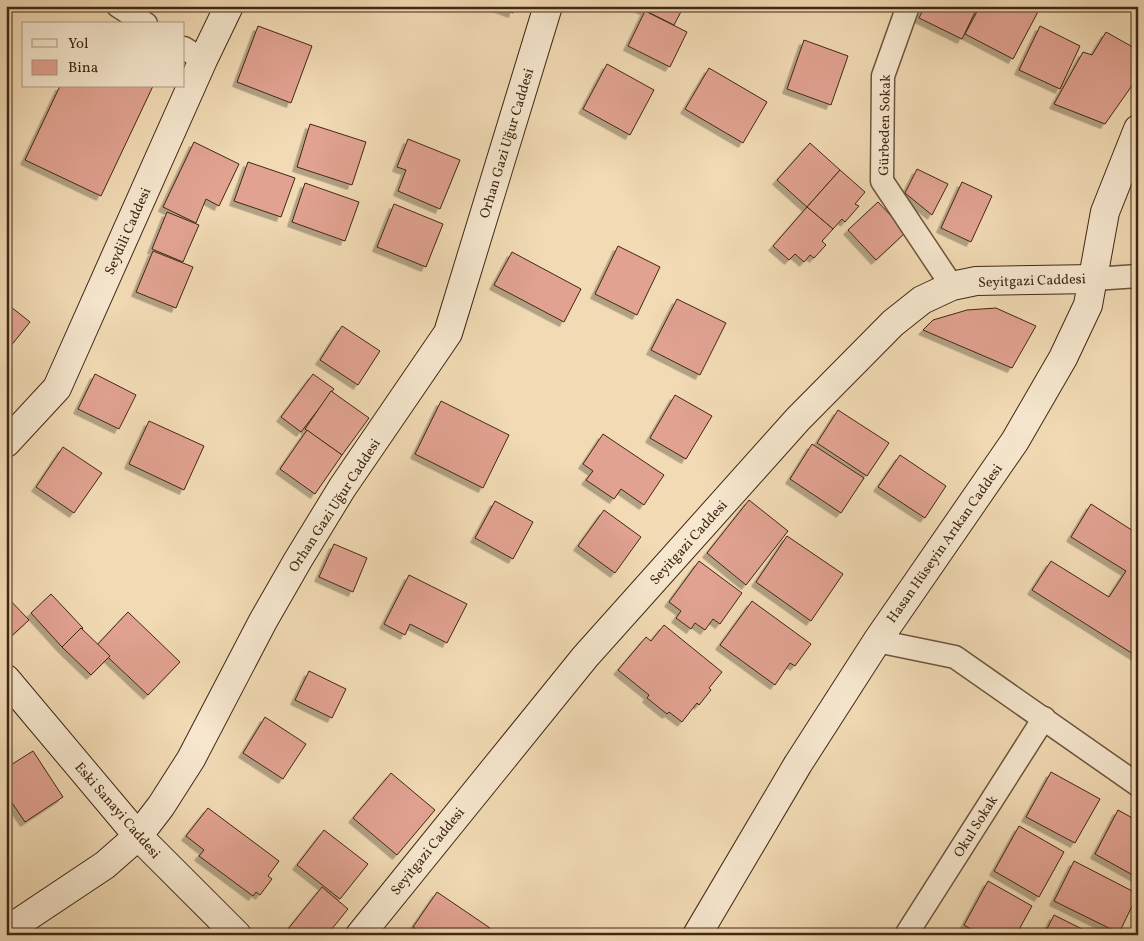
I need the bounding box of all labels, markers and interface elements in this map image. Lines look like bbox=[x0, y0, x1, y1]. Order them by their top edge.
legend bbox=[22, 22, 185, 88]
text: Yol bbox=[68, 34, 88, 55]
text: Bina bbox=[68, 58, 98, 79]
street label: Orhan Gazi Uğur Caddesi bbox=[476, 66, 539, 221]
street label: Gürbeden Sokak bbox=[875, 74, 896, 176]
street label: Seydili Caddesi bbox=[101, 185, 156, 278]
street label: Seyitgazi Caddesi bbox=[978, 270, 1086, 293]
street label: Orhan Gazi Uğur Caddesi bbox=[285, 435, 386, 576]
street label: Hasan Hüseyin Arıkan Caddesi bbox=[883, 461, 1007, 627]
street label: Seyitgazi Caddesi bbox=[646, 497, 732, 589]
street label: Eski Sanayi Caddesi bbox=[70, 759, 164, 863]
street label: Okul Sokak bbox=[950, 792, 1003, 862]
street label: Seyitgazi Caddesi bbox=[387, 804, 469, 900]

